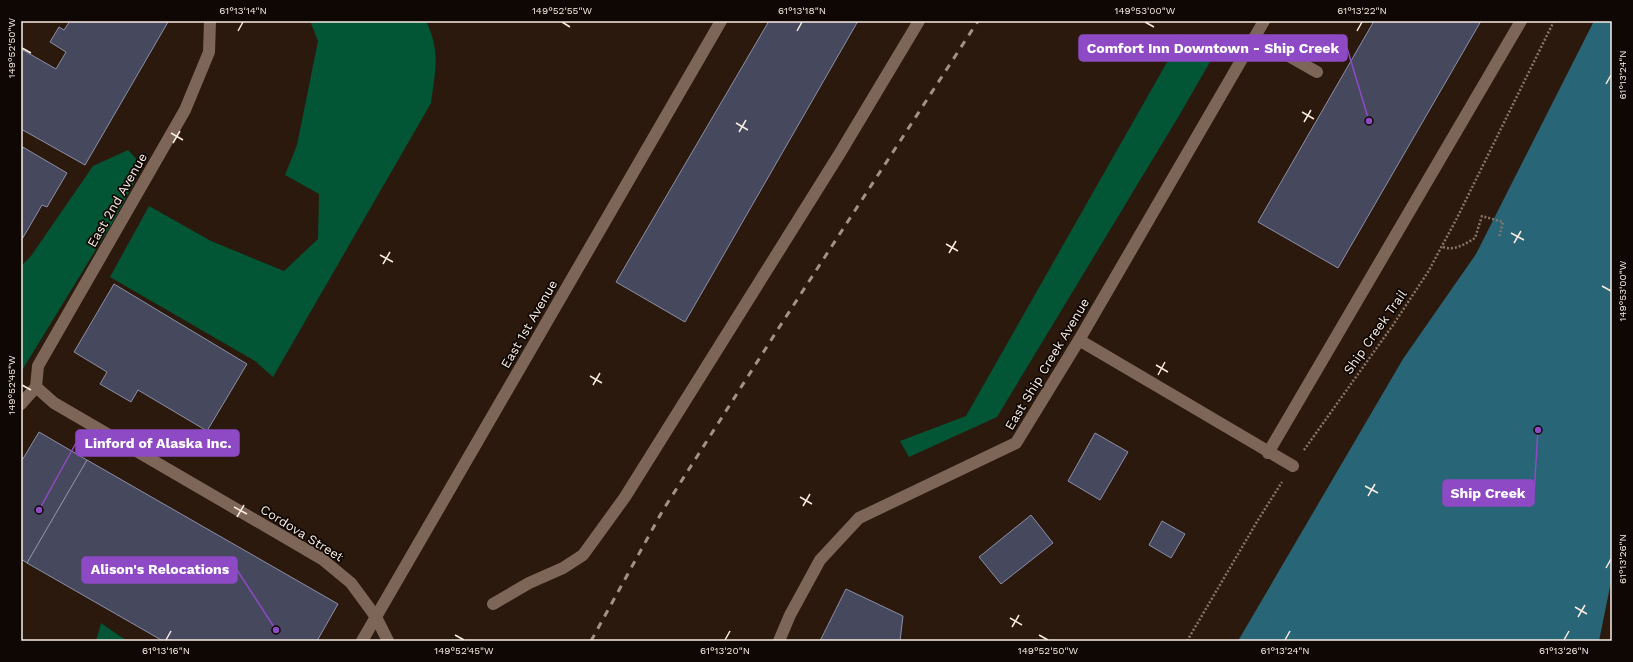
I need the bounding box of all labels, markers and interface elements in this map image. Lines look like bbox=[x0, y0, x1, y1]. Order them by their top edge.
text: 61°13'14"N bbox=[219, 5, 267, 16]
text: 149°52'55"W bbox=[532, 5, 592, 16]
text: 61°13'18"N bbox=[778, 5, 826, 16]
text: 149°53'00"W bbox=[1115, 5, 1176, 16]
text: 61°13'22"N bbox=[1337, 5, 1387, 16]
text: 149°52'50"W bbox=[6, 17, 17, 78]
callout: Comfort Inn Downtown - Ship Creek bbox=[1079, 35, 1347, 61]
text: Comfort Inn Downtown - Ship Creek bbox=[1087, 40, 1339, 56]
text: 61°13'24"N bbox=[1617, 50, 1628, 100]
street label: East 2nd Avenue bbox=[84, 150, 150, 250]
text: 149°53'00"W bbox=[1617, 260, 1628, 321]
street label: East 1st Avenue bbox=[498, 277, 560, 371]
street label: Ship Creek Trail bbox=[1340, 287, 1410, 377]
street label: East Ship Creek Avenue bbox=[1002, 296, 1092, 432]
text: 149°52'45"W bbox=[6, 355, 17, 415]
callout: Linford of Alaska Inc. bbox=[76, 430, 239, 456]
text: Linford of Alaska Inc. bbox=[84, 435, 232, 451]
callout: Ship Creek bbox=[1443, 480, 1534, 506]
text: Ship Creek bbox=[1451, 485, 1526, 501]
street label: Cordova Street bbox=[258, 501, 347, 565]
text: 61°13'26"N bbox=[1617, 534, 1628, 584]
callout: Alison's Relocations bbox=[82, 557, 237, 583]
text: Alison's Relocations bbox=[91, 561, 230, 577]
text: 61°13'16"N bbox=[142, 645, 190, 656]
text: 149°52'45"W bbox=[434, 645, 494, 656]
text: 61°13'20"N bbox=[700, 645, 750, 656]
text: 149°52'50"W bbox=[1018, 645, 1079, 656]
text: 61°13'24"N bbox=[1260, 645, 1310, 656]
text: 61°13'26"N bbox=[1539, 645, 1589, 656]

